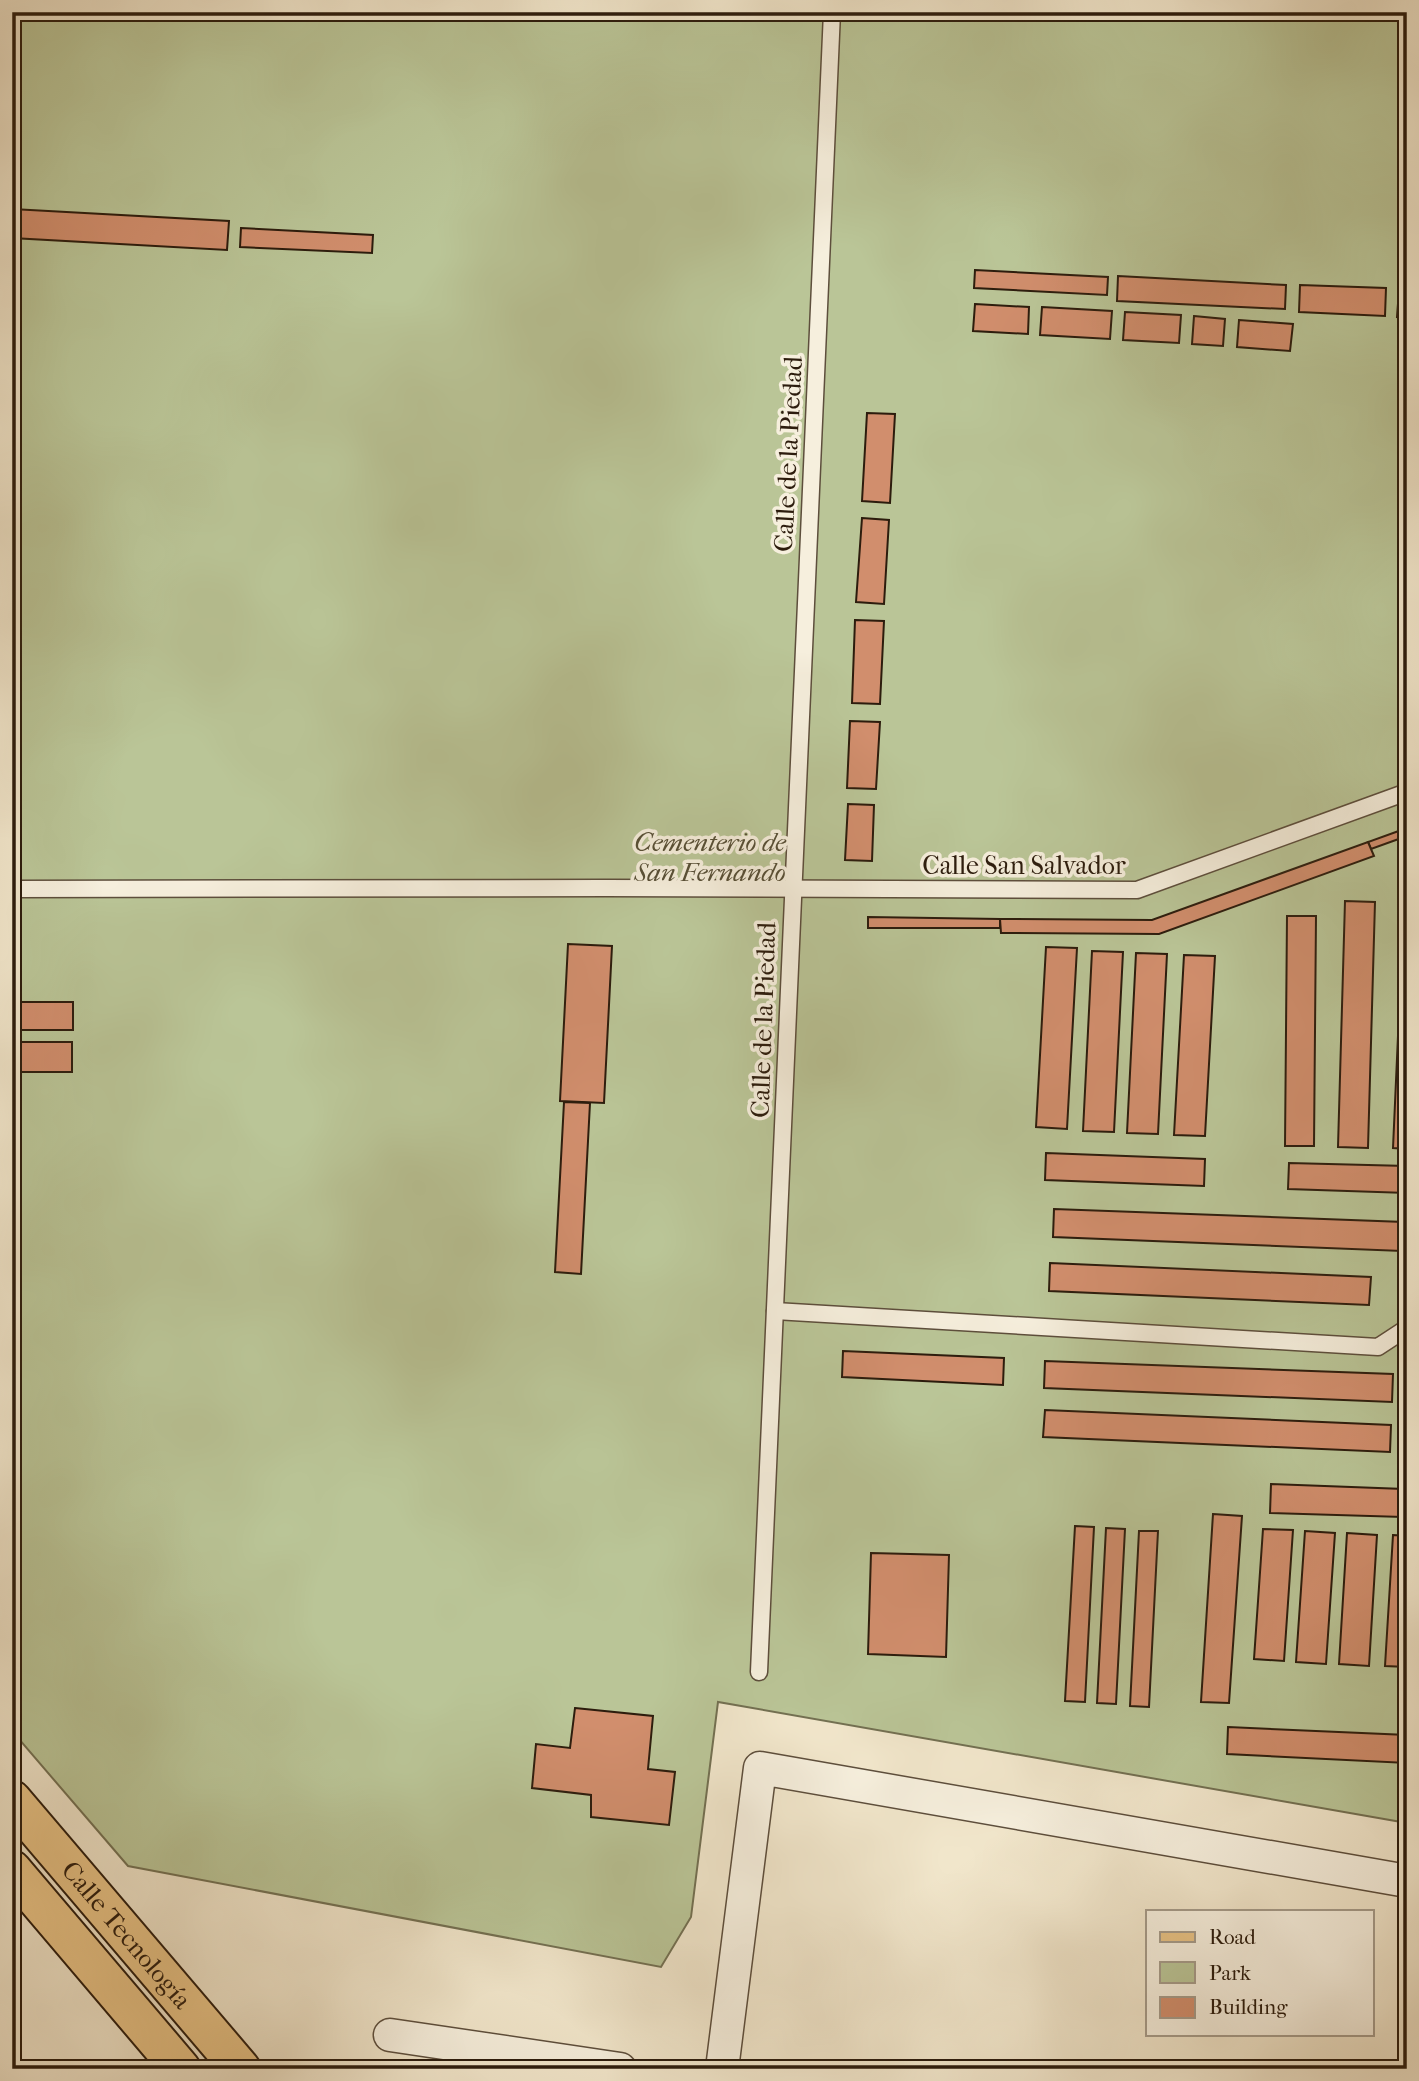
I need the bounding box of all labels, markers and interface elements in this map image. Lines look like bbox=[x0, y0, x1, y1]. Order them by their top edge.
street label: Calle de la Piedad bbox=[768, 355, 809, 553]
park label: Cementerio de San Fernando bbox=[633, 827, 787, 888]
street label: Calle San Salvador bbox=[922, 850, 1126, 881]
street label: Calle de la Piedad bbox=[745, 921, 782, 1118]
street label: Calle Tecnología bbox=[55, 1855, 198, 2016]
legend bbox=[1146, 1910, 1374, 2036]
text: Road bbox=[1209, 1925, 1256, 1949]
text: Park bbox=[1209, 1961, 1251, 1985]
text: Building bbox=[1209, 1995, 1288, 2019]

